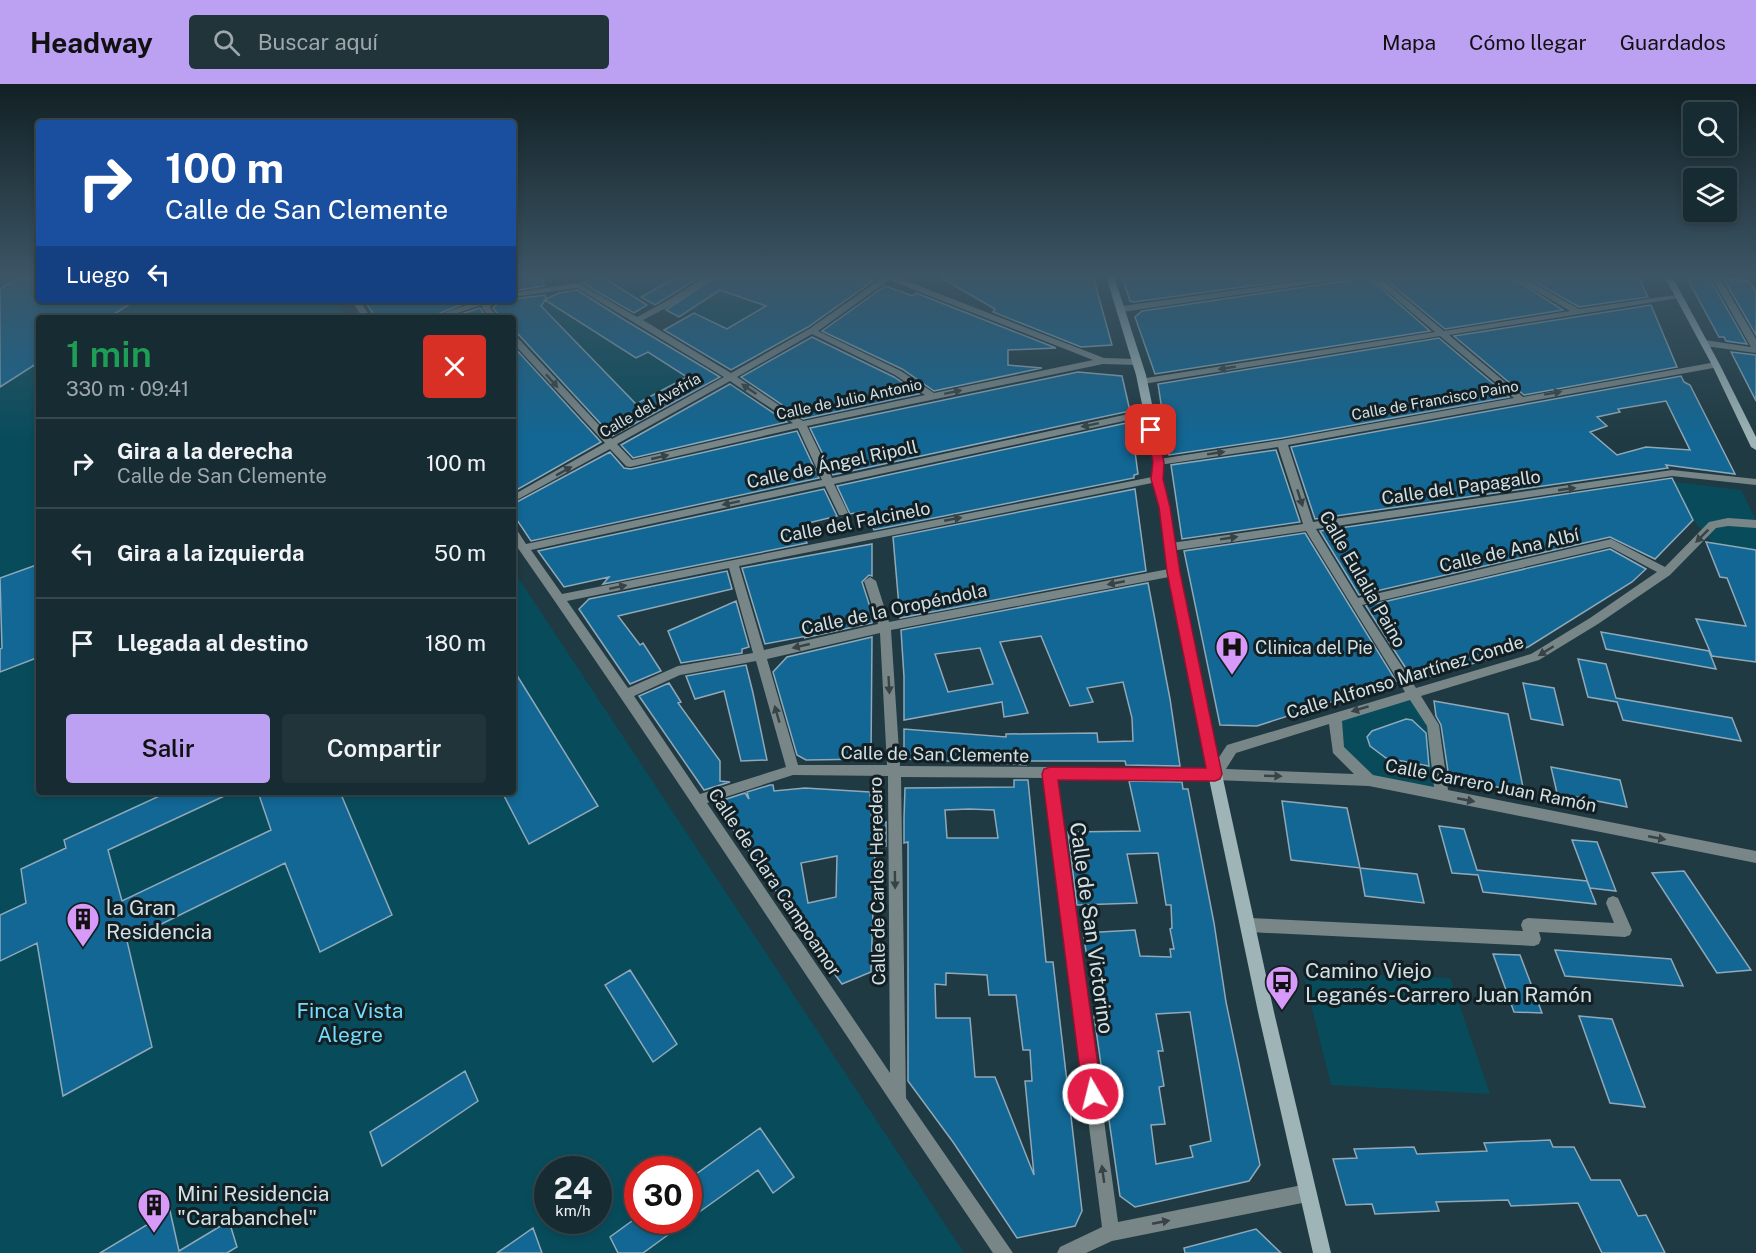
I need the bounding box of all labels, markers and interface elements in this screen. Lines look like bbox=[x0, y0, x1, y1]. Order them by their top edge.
search box bbox=[189, 15, 609, 69]
text: Headway bbox=[30, 26, 153, 59]
icon: search bbox=[210, 26, 243, 59]
text: Buscar aquí bbox=[258, 29, 378, 55]
text: Mapa bbox=[1382, 30, 1436, 55]
text: Cómo llegar bbox=[1469, 30, 1587, 55]
text: Guardados bbox=[1620, 30, 1726, 55]
map controls bbox=[1683, 102, 1737, 222]
button: search bbox=[1683, 102, 1737, 156]
text: 100 m bbox=[165, 143, 284, 192]
icon: right bbox=[66, 144, 144, 222]
button: layers bbox=[1683, 168, 1737, 222]
text: Calle de San Clemente bbox=[165, 193, 448, 225]
icon: left bbox=[142, 258, 175, 291]
text: Luego bbox=[66, 262, 130, 288]
text: 1 min bbox=[66, 333, 152, 375]
button: close bbox=[423, 335, 486, 398]
one-way arrow bbox=[1217, 363, 1236, 372]
street label: Calle del Avefría bbox=[597, 369, 703, 441]
one-way arrow bbox=[545, 373, 558, 388]
street label: Calle de Julio Antonio bbox=[775, 375, 923, 423]
text: 330 m · 09:41 bbox=[66, 377, 189, 401]
street label: Calle de Francisco Paino bbox=[1350, 377, 1520, 423]
one-way arrow bbox=[740, 383, 757, 394]
one-way arrow bbox=[944, 387, 963, 396]
one-way arrow bbox=[1544, 389, 1563, 398]
pin bbox=[1125, 404, 1176, 455]
icon: arrive bbox=[1134, 413, 1167, 446]
one-way arrow bbox=[1081, 421, 1099, 431]
street label: Calle de Ángel Ripoll bbox=[744, 435, 919, 492]
text: Gira a la derecha bbox=[117, 438, 293, 464]
icon: right bbox=[66, 447, 99, 480]
one-way arrow bbox=[1207, 449, 1226, 458]
text: 100 m bbox=[426, 450, 486, 476]
one-way arrow bbox=[651, 452, 670, 462]
text: Calle de San Clemente bbox=[117, 464, 327, 488]
one-way arrow bbox=[556, 465, 572, 476]
street label: Calle del Papagallo bbox=[1380, 465, 1542, 509]
one-way arrow bbox=[1558, 484, 1577, 493]
one-way arrow bbox=[1296, 489, 1306, 507]
street label: Calle del Falcinelo bbox=[778, 497, 932, 547]
one-way arrow bbox=[721, 499, 740, 508]
street label: Calle Eulalia Paino bbox=[1315, 507, 1411, 651]
one-way arrow bbox=[944, 514, 962, 524]
street label: Calle de Ana Albí bbox=[1437, 524, 1581, 576]
one-way arrow bbox=[1696, 528, 1710, 542]
one-way arrow bbox=[1219, 534, 1238, 543]
icon: left bbox=[66, 537, 99, 570]
text: Gira a la izquierda bbox=[117, 540, 304, 566]
text: 50 m bbox=[434, 540, 486, 566]
street label: Calle de la Oropéndola bbox=[799, 579, 989, 639]
one-way arrow bbox=[1106, 579, 1125, 588]
one-way arrow bbox=[608, 582, 627, 591]
icon: arrive bbox=[66, 627, 99, 660]
hospital icon: Clinica del Pie bbox=[1214, 629, 1250, 676]
text: Llegada al destino bbox=[117, 630, 308, 656]
text: 180 m bbox=[425, 630, 486, 656]
street label: Calle Alfonso Martínez Conde bbox=[1284, 631, 1526, 723]
place label: Clinica del Pie bbox=[1255, 637, 1373, 658]
one-way arrow bbox=[792, 642, 811, 652]
one-way arrow bbox=[1538, 645, 1554, 656]
one-way arrow bbox=[884, 675, 893, 694]
one-way arrow bbox=[772, 705, 781, 723]
one-way arrow bbox=[1351, 705, 1369, 714]
button: Salir bbox=[66, 714, 270, 783]
button: Compartir bbox=[282, 714, 486, 783]
street label: Calle de San Clemente bbox=[840, 742, 1030, 766]
street label: Calle Carrero Juan Ramón bbox=[1384, 754, 1598, 816]
one-way arrow bbox=[1264, 772, 1283, 781]
street label: Calle de Carlos Heredero bbox=[865, 777, 889, 985]
street label: Calle de Clara Campoamor bbox=[704, 784, 846, 980]
one-way arrow bbox=[1457, 796, 1476, 805]
street label: Calle de San Victorino bbox=[1065, 820, 1119, 1036]
one-way arrow bbox=[1648, 834, 1667, 843]
one-way arrow bbox=[890, 870, 900, 889]
place label: la Gran Residencia bbox=[106, 895, 212, 944]
building icon: la Gran Residencia bbox=[65, 901, 101, 948]
place label: Camino Viejo Leganés-Carrero Juan Ramón bbox=[1305, 958, 1592, 1007]
bus stop icon: Camino Viejo Leganés-Carrero Juan Ramón bbox=[1264, 964, 1300, 1011]
park label: Finca Vista Alegre bbox=[297, 998, 403, 1047]
position arrow bbox=[1061, 1062, 1125, 1126]
speed limit sign: 30 bbox=[624, 1156, 702, 1234]
one-way arrow bbox=[1099, 1164, 1108, 1183]
text: 24 bbox=[554, 1170, 592, 1206]
place label: Mini Residencia "Carabanchel" bbox=[177, 1181, 329, 1230]
building icon: Mini Residencia "Carabanchel" bbox=[136, 1187, 172, 1234]
text: km/h bbox=[555, 1202, 591, 1219]
one-way arrow bbox=[1152, 1217, 1171, 1226]

